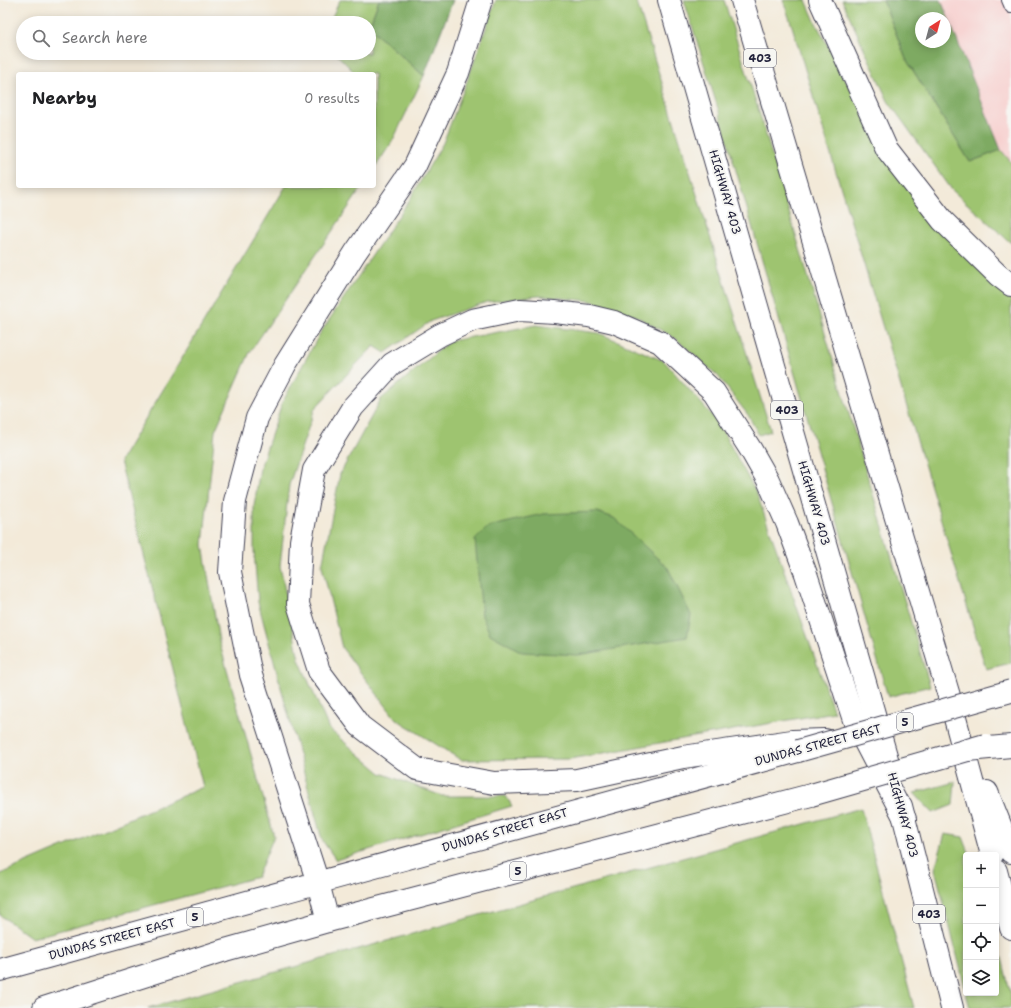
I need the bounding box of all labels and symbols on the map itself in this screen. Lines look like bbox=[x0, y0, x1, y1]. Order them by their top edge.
north arrow bbox=[915, 12, 951, 48]
road number: 403 bbox=[744, 49, 776, 67]
street label: HIGHWAY 403 bbox=[705, 148, 745, 236]
road number: 403 bbox=[771, 401, 803, 419]
street label: HIGHWAY 403 bbox=[794, 459, 834, 547]
road number: 5 bbox=[897, 713, 913, 731]
street label: DUNDAS STREET EAST bbox=[753, 720, 884, 770]
street label: HIGHWAY 403 bbox=[884, 771, 922, 859]
street label: DUNDAS STREET EAST bbox=[440, 804, 570, 856]
road number: 5 bbox=[510, 862, 526, 880]
road number: 403 bbox=[913, 905, 945, 923]
road number: 5 bbox=[187, 908, 203, 926]
street label: DUNDAS STREET EAST bbox=[47, 914, 178, 964]

